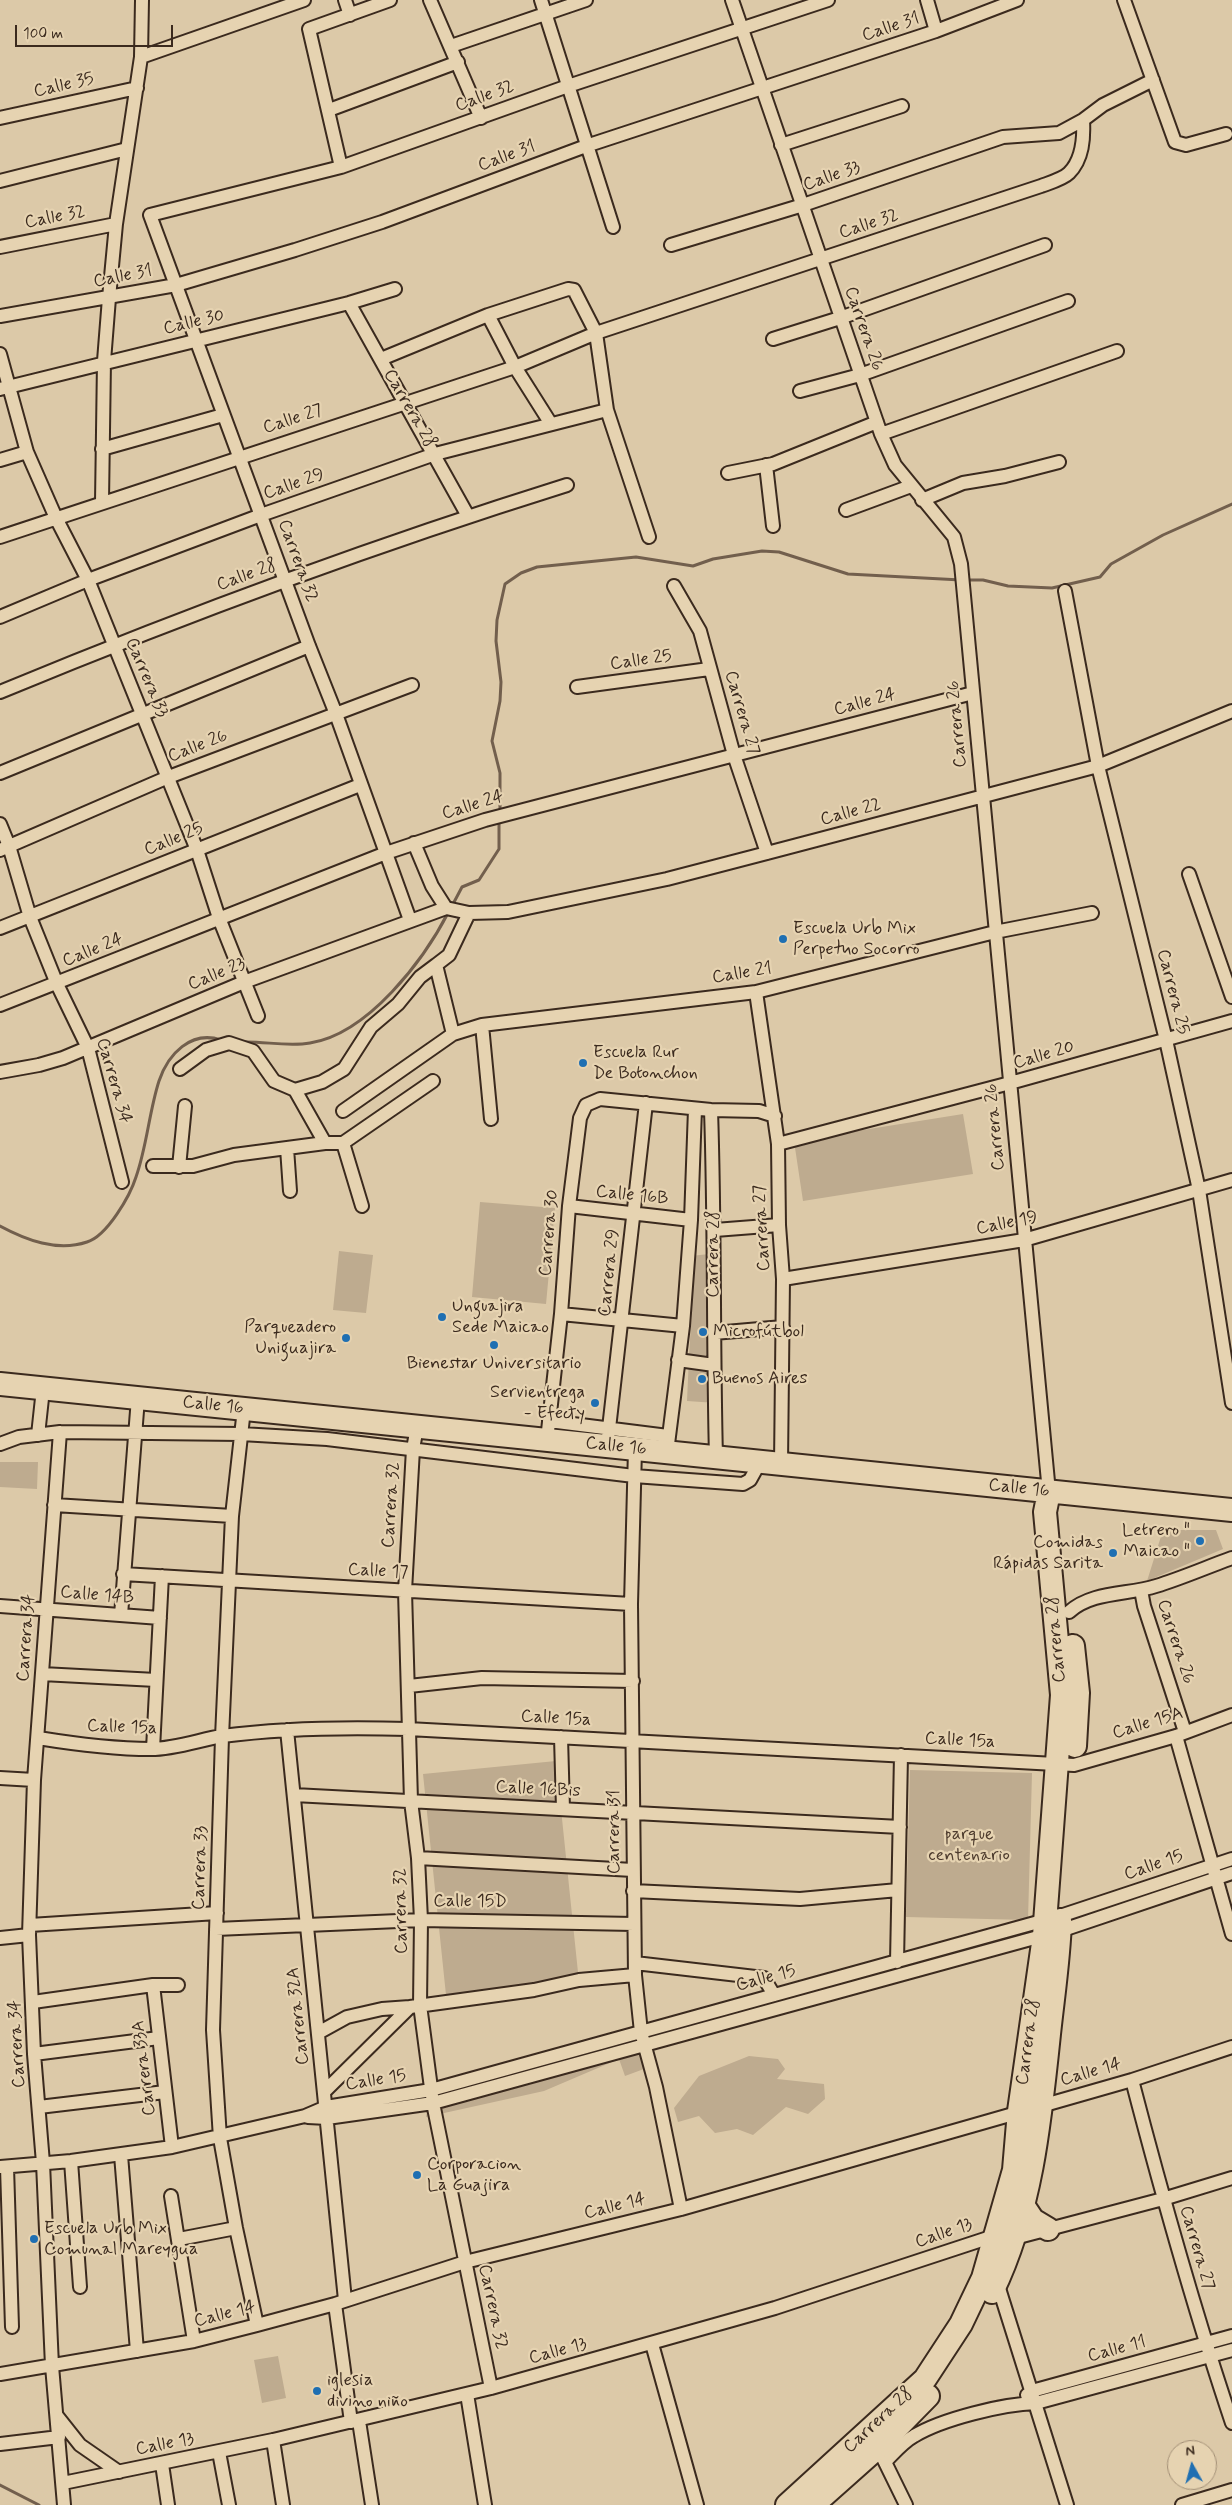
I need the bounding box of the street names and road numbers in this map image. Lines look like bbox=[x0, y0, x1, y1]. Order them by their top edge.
street label: Calle 31 bbox=[859, 9, 923, 47]
street label: Calle 35 bbox=[32, 69, 96, 103]
street label: Calle 32 bbox=[453, 76, 517, 118]
street label: Calle 31 bbox=[475, 137, 539, 177]
street label: Calle 33 bbox=[800, 157, 864, 197]
street label: Calle 32 bbox=[23, 202, 87, 234]
street label: Calle 32 bbox=[837, 205, 901, 245]
street label: Calle 31 bbox=[92, 261, 154, 293]
street label: Carrera 26 bbox=[839, 284, 887, 374]
street label: Calle 30 bbox=[161, 306, 227, 340]
street label: Carrera 28 bbox=[378, 366, 440, 452]
street label: Calle 27 bbox=[260, 400, 326, 440]
street label: Calle 29 bbox=[261, 465, 327, 505]
street label: Carrera 32 bbox=[272, 517, 322, 605]
street label: Calle 28 bbox=[214, 555, 280, 597]
street label: Carrera 33 bbox=[120, 635, 172, 721]
street label: Calle 25 bbox=[609, 646, 673, 676]
street label: Carrera 27 bbox=[719, 668, 763, 758]
street label: Carrera 26 bbox=[943, 679, 973, 769]
street label: Calle 24 bbox=[832, 684, 898, 722]
street label: Calle 26 bbox=[165, 726, 231, 768]
street label: Calle 24 bbox=[440, 786, 506, 826]
street label: Calle 22 bbox=[818, 795, 884, 831]
street label: Calle 25 bbox=[141, 818, 207, 862]
street label: Calle 24 bbox=[60, 929, 126, 973]
street label: Carrera 25 bbox=[1151, 947, 1193, 1037]
street label: Calle 23 bbox=[185, 954, 249, 996]
street label: Calle 21 bbox=[711, 959, 773, 989]
street label: Carrera 34 bbox=[91, 1036, 135, 1126]
street label: Calle 20 bbox=[1011, 1037, 1077, 1075]
street label: Carrera 26 bbox=[981, 1082, 1011, 1172]
street label: Calle 16B bbox=[595, 1181, 669, 1211]
street label: Carrera 27 bbox=[750, 1184, 776, 1272]
street label: Carrera 30 bbox=[535, 1189, 565, 1277]
street label: Calle 19 bbox=[974, 1207, 1040, 1241]
street label: Carrera 28 bbox=[703, 1210, 725, 1298]
street label: Carrera 29 bbox=[595, 1228, 625, 1318]
street label: Calle 16 bbox=[181, 1392, 245, 1420]
street label: Calle 16 bbox=[584, 1433, 648, 1461]
street label: Carrera 32 bbox=[378, 1461, 406, 1549]
street label: Calle 16 bbox=[987, 1475, 1051, 1503]
street label: Calle 17 bbox=[347, 1560, 409, 1584]
street label: Calle 14B bbox=[59, 1582, 135, 1610]
street label: Carrera 34 bbox=[13, 1593, 41, 1683]
street label: Carrera 28 bbox=[1042, 1595, 1072, 1683]
street label: Carrera 26 bbox=[1151, 1597, 1199, 1687]
street label: Calle 15A bbox=[1110, 1703, 1186, 1745]
street label: Calle 15a bbox=[520, 1706, 592, 1732]
street label: Calle 15a bbox=[86, 1716, 158, 1740]
street label: Calle 15a bbox=[924, 1728, 996, 1754]
street label: Calle 16Bis bbox=[495, 1777, 581, 1803]
street label: Carrera 31 bbox=[604, 1790, 626, 1874]
street label: Carrera 33 bbox=[189, 1825, 213, 1911]
street label: Calle 15 bbox=[1122, 1846, 1186, 1886]
street label: Carrera 32 bbox=[390, 1868, 414, 1954]
street label: Calle 15D bbox=[433, 1891, 507, 1913]
street label: Calle 15 bbox=[734, 1961, 798, 1997]
street label: Carrera 32A bbox=[283, 1966, 315, 2066]
street label: Carrera 28 bbox=[1012, 1997, 1046, 2087]
street label: Carrera 34 bbox=[5, 2000, 31, 2088]
street label: Carrera 33A bbox=[128, 2019, 162, 2117]
street label: Calle 14 bbox=[1058, 2054, 1124, 2092]
street label: Calle 15 bbox=[344, 2066, 408, 2096]
street label: Calle 14 bbox=[582, 2189, 648, 2225]
street label: Carrera 27 bbox=[1174, 2203, 1218, 2293]
street label: Calle 13 bbox=[912, 2214, 976, 2254]
street label: Carrera 32 bbox=[472, 2263, 512, 2351]
street label: Calle 14 bbox=[192, 2297, 258, 2333]
street label: Calle 11 bbox=[1086, 2332, 1148, 2368]
street label: Calle 13 bbox=[527, 2334, 589, 2370]
street label: Carrera 28 bbox=[840, 2383, 918, 2459]
street label: Calle 13 bbox=[134, 2429, 196, 2461]

